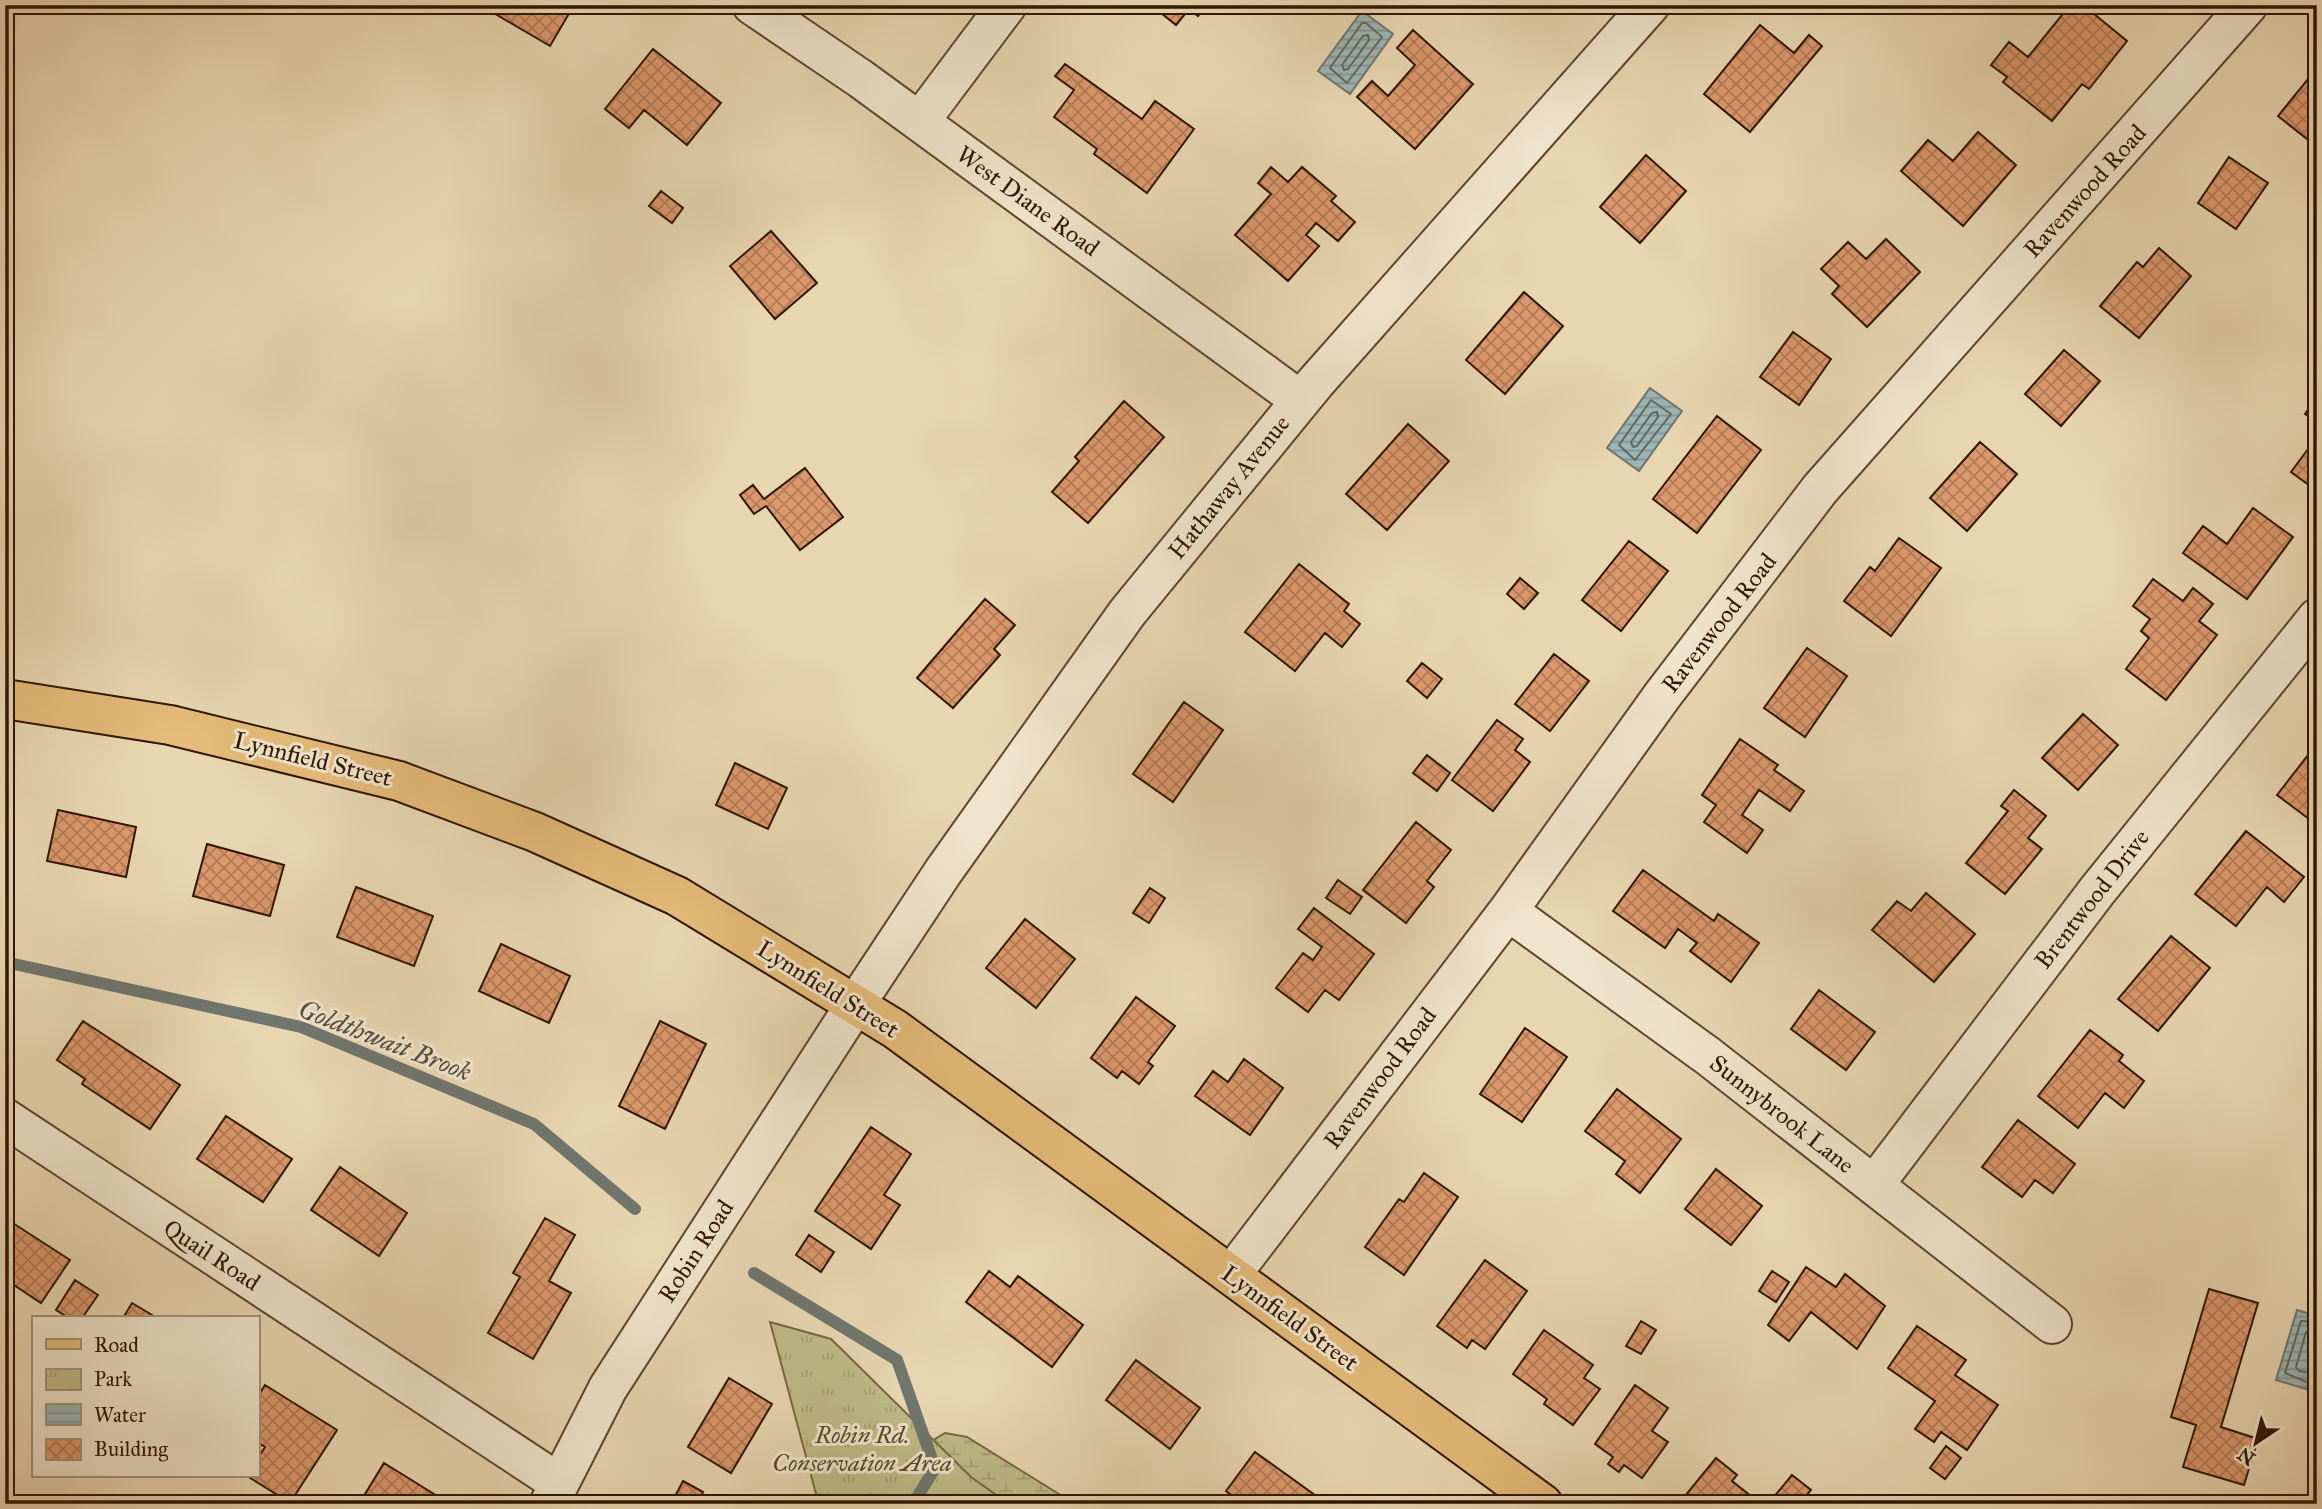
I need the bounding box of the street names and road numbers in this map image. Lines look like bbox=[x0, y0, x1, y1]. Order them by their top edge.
street label: Ravenwood Road bbox=[2017, 118, 2153, 264]
street label: West Diane Road bbox=[951, 139, 1105, 263]
street label: Hathaway Avenue bbox=[1162, 409, 1296, 565]
street label: Ravenwood Road bbox=[1655, 547, 1783, 699]
street label: Lynnfield Street bbox=[231, 725, 396, 793]
street label: Brentwood Drive bbox=[2028, 823, 2156, 975]
street label: Lynnfield Street bbox=[751, 933, 905, 1045]
street label: Ravenwood Road bbox=[1317, 1001, 1443, 1155]
street label: Sunnybrook Lane bbox=[1704, 1048, 1860, 1180]
street label: Robin Road bbox=[652, 1194, 740, 1308]
street label: Quail Road bbox=[158, 1213, 266, 1297]
street label: Lynnfield Street bbox=[1216, 1258, 1365, 1378]

